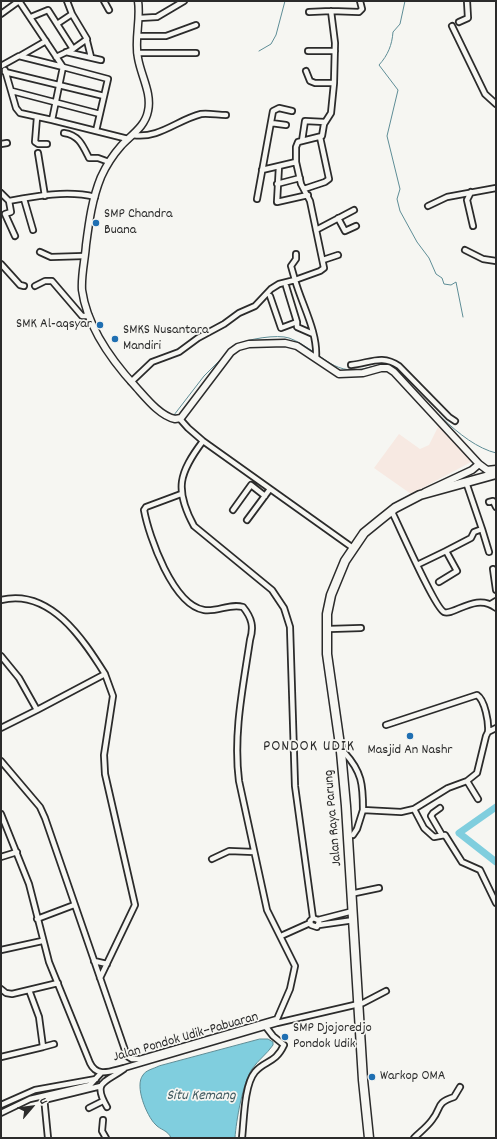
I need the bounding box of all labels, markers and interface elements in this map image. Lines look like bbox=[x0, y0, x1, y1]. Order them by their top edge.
place label: SMP Chandra Buana bbox=[104, 207, 173, 240]
marker: SMP Chandra Buana bbox=[91, 218, 101, 228]
place label: SMK Al-aqsyar bbox=[16, 317, 92, 333]
marker: SMK Al-aqsyar bbox=[95, 320, 105, 330]
place label: SMKS Nusantara Mandiri bbox=[123, 323, 209, 356]
marker: SMKS Nusantara Mandiri bbox=[110, 334, 120, 344]
marker: Masjid An Nashr bbox=[405, 731, 415, 741]
district label: PONDOK UDIK bbox=[263, 738, 355, 758]
place label: Masjid An Nashr bbox=[368, 743, 452, 759]
street label: Jalan Raya Parung bbox=[321, 769, 347, 867]
street label: Jalan Pondok Udik–Pabuaran bbox=[111, 1009, 261, 1067]
place label: SMP Djojoredjo Pondok Udik bbox=[293, 1021, 372, 1054]
marker: SMP Djojoredjo Pondok Udik bbox=[280, 1032, 290, 1042]
place label: Warkop OMA bbox=[380, 1069, 445, 1085]
marker: Warkop OMA bbox=[367, 1072, 377, 1082]
north arrow bbox=[12, 1087, 52, 1127]
water label: Situ Kemang bbox=[166, 1088, 236, 1106]
text: U bbox=[34, 1095, 51, 1107]

